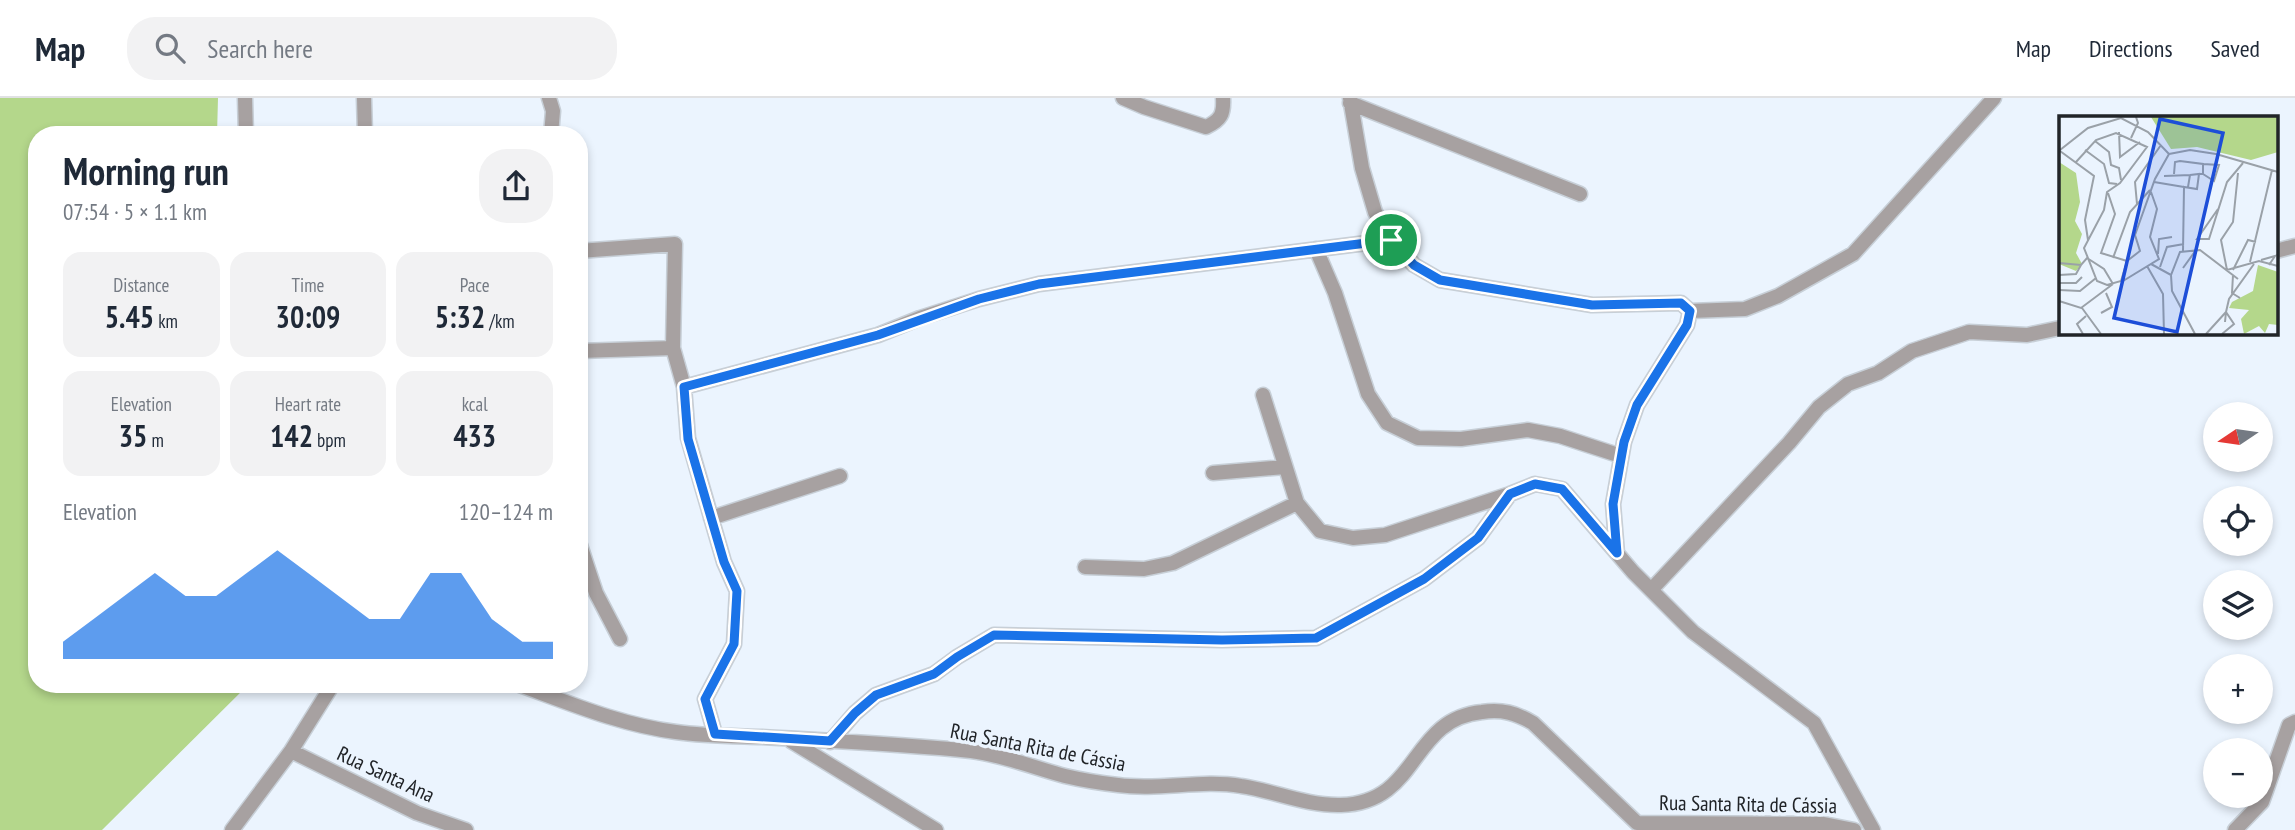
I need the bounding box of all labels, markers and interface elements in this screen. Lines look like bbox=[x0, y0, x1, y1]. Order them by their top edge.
search box bbox=[127, 17, 617, 80]
text: Map bbox=[35, 27, 85, 70]
icon: search bbox=[151, 29, 189, 67]
text: Search here bbox=[207, 32, 313, 65]
text: Map bbox=[2016, 33, 2051, 64]
text: Directions bbox=[2089, 33, 2173, 64]
text: Saved bbox=[2211, 33, 2260, 64]
inset map bbox=[2059, 116, 2278, 334]
text: Morning run bbox=[63, 146, 229, 195]
button: share bbox=[479, 149, 553, 223]
text: 07:54 · 5 × 1.1 km bbox=[63, 197, 207, 226]
pin bbox=[1361, 210, 1421, 270]
icon: arrive bbox=[1372, 221, 1410, 259]
text: Distance bbox=[113, 273, 169, 297]
text: Time bbox=[292, 273, 324, 297]
text: Pace bbox=[460, 273, 490, 297]
text: 5.45 bbox=[105, 297, 154, 336]
text: 30:09 bbox=[276, 297, 340, 336]
text: 5:32 bbox=[435, 297, 485, 336]
text: km bbox=[154, 309, 178, 333]
text: /km bbox=[485, 309, 515, 333]
text: Elevation bbox=[111, 392, 172, 416]
text: Heart rate bbox=[275, 392, 341, 416]
text: kcal bbox=[462, 392, 488, 416]
north arrow bbox=[2203, 402, 2273, 472]
map controls bbox=[2203, 402, 2273, 808]
text: 35 bbox=[119, 416, 147, 455]
text: 142 bbox=[270, 416, 313, 455]
text: 433 bbox=[453, 416, 496, 455]
text: m bbox=[147, 428, 164, 452]
text: bpm bbox=[313, 428, 346, 452]
button: locate bbox=[2203, 486, 2273, 556]
text: Elevation bbox=[63, 497, 137, 526]
text: 120–124 m bbox=[459, 497, 553, 526]
button: layers bbox=[2203, 570, 2273, 640]
button: + bbox=[2203, 654, 2273, 724]
street label: Rua Santa Rita de Cássia bbox=[948, 717, 1128, 777]
button: − bbox=[2203, 738, 2273, 808]
street label: Rua Santa Ana bbox=[333, 740, 439, 808]
street label: Rua Santa Rita de Cássia bbox=[1659, 789, 1837, 819]

